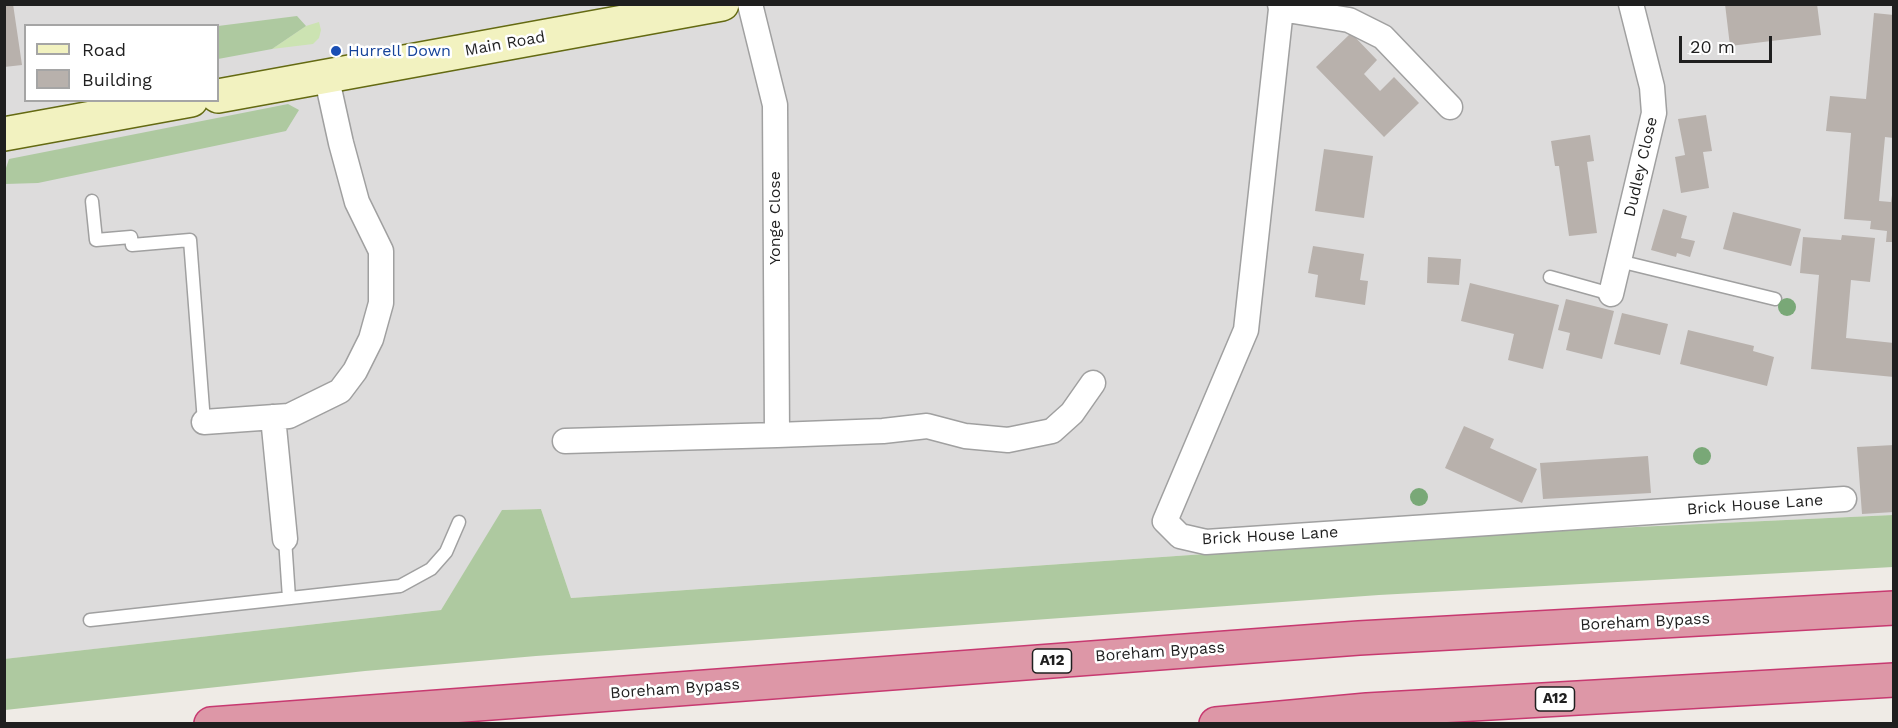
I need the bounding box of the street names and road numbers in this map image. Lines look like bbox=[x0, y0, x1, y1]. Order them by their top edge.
street label: Main Road bbox=[463, 27, 547, 61]
street label: Dudley Close bbox=[1620, 115, 1662, 219]
street label: Yonge Close bbox=[765, 171, 785, 265]
street label: Brick House Lane bbox=[1686, 491, 1824, 519]
street label: Brick House Lane bbox=[1201, 523, 1339, 549]
street label: Boreham Bypass bbox=[1580, 609, 1710, 635]
street label: Boreham Bypass bbox=[1095, 638, 1225, 666]
road number: A12 bbox=[1032, 649, 1072, 673]
street label: Boreham Bypass bbox=[610, 675, 740, 703]
road number: A12 bbox=[1536, 687, 1574, 711]

